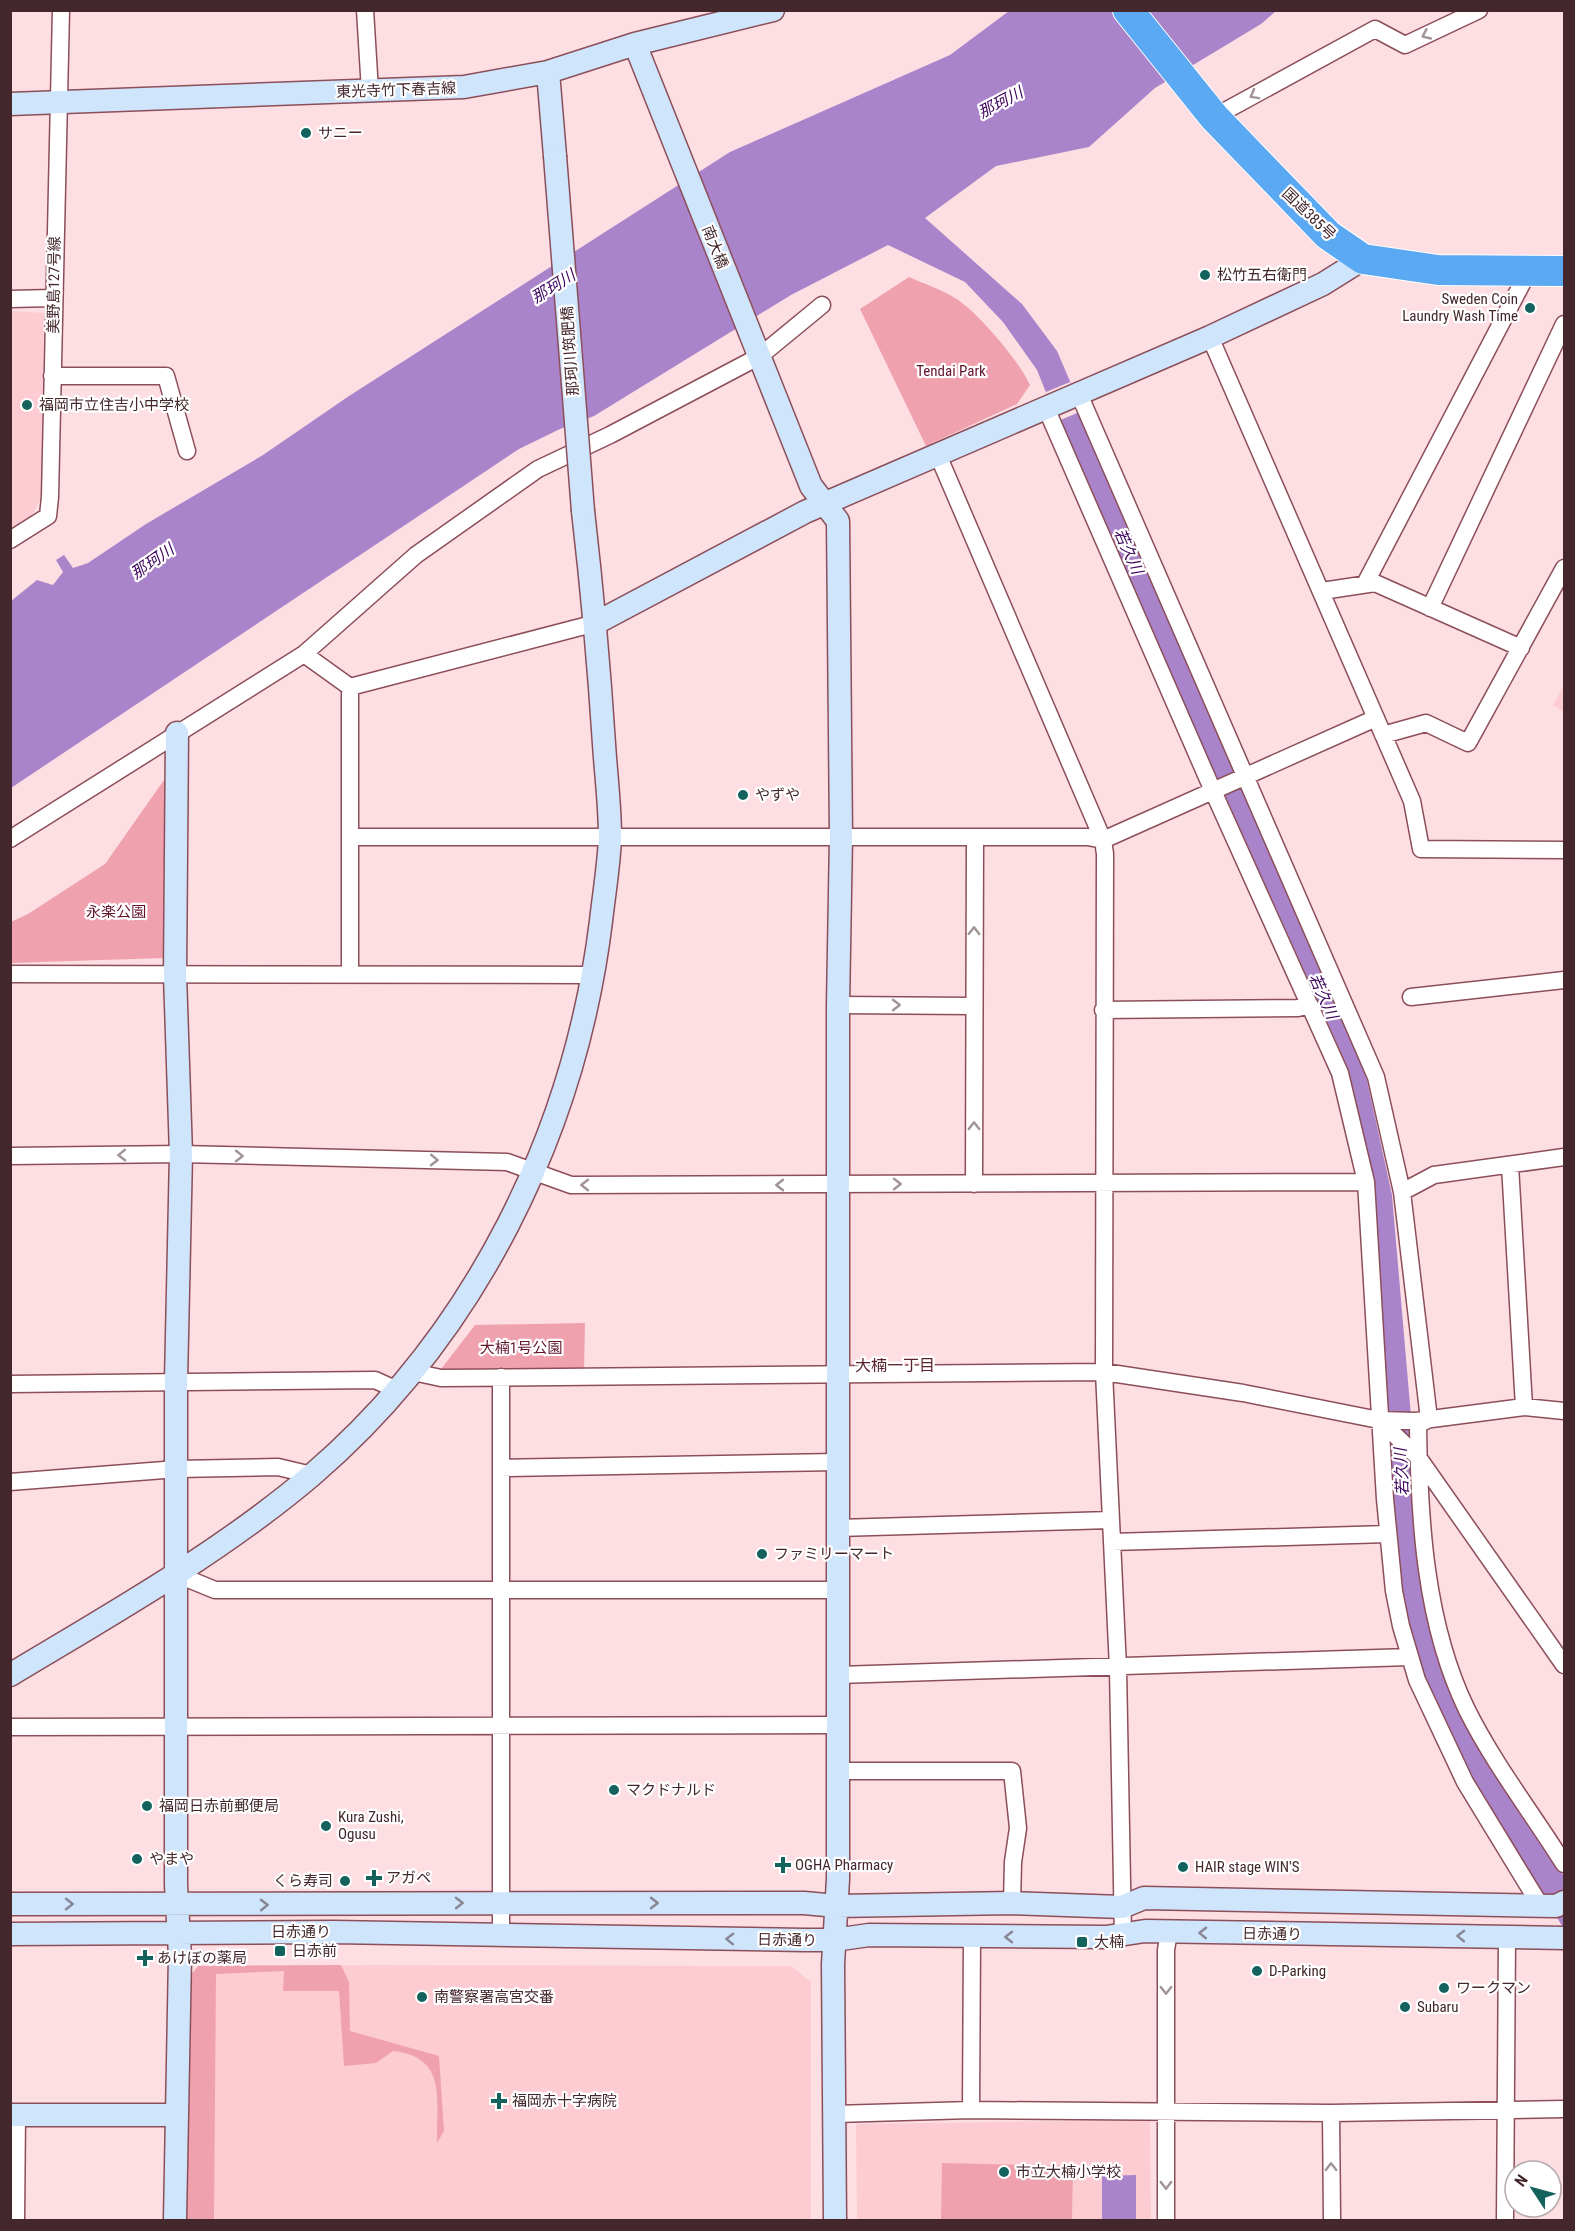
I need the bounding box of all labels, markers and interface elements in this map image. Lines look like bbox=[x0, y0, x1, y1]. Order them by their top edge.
one-way arrow bbox=[1422, 28, 1433, 40]
street label: 東光寺竹下春吉線 bbox=[336, 79, 456, 101]
water label: 那珂川 bbox=[975, 82, 1028, 122]
one-way arrow bbox=[1250, 88, 1261, 99]
place label: サニー bbox=[318, 124, 363, 142]
marker: サニー bbox=[299, 126, 313, 140]
street label: 国道385号 bbox=[1279, 184, 1339, 244]
street label: 南大橋 bbox=[698, 223, 732, 271]
street label: 美野島127号線 bbox=[44, 236, 64, 334]
water label: 那珂川 bbox=[528, 265, 580, 307]
place label: 松竹五右衛門 bbox=[1217, 266, 1307, 284]
marker: 松竹五右衛門 bbox=[1198, 268, 1212, 282]
place label: Sweden Coin Laundry Wash Time bbox=[1402, 290, 1518, 325]
marker: Sweden Coin Laundry Wash Time bbox=[1523, 301, 1537, 315]
street label: 那珂川筑肥橋 bbox=[558, 305, 582, 397]
park label: Tendai Park bbox=[916, 362, 986, 380]
place label: 福岡市立住吉小中学校 bbox=[39, 396, 189, 414]
marker: 福岡市立住吉小中学校 bbox=[20, 398, 34, 412]
water label: 若久川 bbox=[1110, 525, 1148, 579]
water label: 那珂川 bbox=[127, 539, 179, 583]
place label: やずや bbox=[755, 786, 800, 804]
marker: やずや bbox=[736, 788, 750, 802]
park label: 永楽公園 bbox=[86, 903, 146, 921]
one-way arrow bbox=[968, 926, 980, 935]
water label: 若久川 bbox=[1305, 970, 1343, 1024]
one-way arrow bbox=[892, 999, 901, 1011]
one-way arrow bbox=[968, 1121, 980, 1130]
one-way arrow bbox=[118, 1149, 127, 1161]
one-way arrow bbox=[235, 1149, 244, 1162]
one-way arrow bbox=[430, 1154, 439, 1166]
one-way arrow bbox=[893, 1178, 902, 1191]
one-way arrow bbox=[581, 1179, 590, 1191]
one-way arrow bbox=[776, 1179, 785, 1191]
park label: 大楠1号公園 bbox=[480, 1339, 562, 1357]
district label: 大楠一丁目 bbox=[855, 1356, 935, 1375]
water label: 若久川 bbox=[1391, 1446, 1412, 1496]
place label: ファミリーマート bbox=[774, 1545, 894, 1563]
marker: ファミリーマート bbox=[755, 1547, 769, 1561]
place label: マクドナルド bbox=[626, 1781, 716, 1799]
marker: マクドナルド bbox=[607, 1783, 621, 1797]
place label: 福岡日赤前郵便局 bbox=[159, 1797, 279, 1815]
marker: 福岡日赤前郵便局 bbox=[140, 1799, 154, 1813]
place label: Kura Zushi, Ogusu bbox=[338, 1808, 404, 1843]
marker: Kura Zushi, Ogusu bbox=[319, 1819, 333, 1833]
place label: やまや bbox=[149, 1850, 194, 1868]
marker: やまや bbox=[130, 1852, 144, 1866]
place label: OGHA Pharmacy bbox=[795, 1856, 893, 1874]
marker: OGHA Pharmacy bbox=[776, 1858, 790, 1872]
place label: HAIR stage WIN'S bbox=[1195, 1858, 1300, 1876]
marker: HAIR stage WIN'S bbox=[1176, 1860, 1190, 1874]
place label: アガペ bbox=[386, 1869, 431, 1887]
marker: アガペ bbox=[367, 1871, 381, 1885]
place label: くら寿司 bbox=[273, 1872, 333, 1890]
marker: くら寿司 bbox=[338, 1874, 352, 1888]
one-way arrow bbox=[454, 1897, 463, 1909]
one-way arrow bbox=[649, 1897, 658, 1909]
one-way arrow bbox=[64, 1898, 73, 1910]
one-way arrow bbox=[259, 1898, 268, 1911]
street label: 日赤通り bbox=[271, 1923, 331, 1941]
street label: 日赤通り bbox=[1242, 1924, 1302, 1944]
one-way arrow bbox=[1199, 1926, 1208, 1939]
street label: 日赤通り bbox=[757, 1930, 817, 1950]
one-way arrow bbox=[1457, 1930, 1466, 1942]
one-way arrow bbox=[1005, 1931, 1014, 1943]
one-way arrow bbox=[726, 1933, 735, 1945]
place label: 大楠 bbox=[1094, 1933, 1124, 1951]
marker: 大楠 bbox=[1075, 1935, 1089, 1949]
place label: 日赤前 bbox=[292, 1942, 337, 1960]
marker: 日赤前 bbox=[273, 1944, 287, 1958]
place label: あけぼの薬局 bbox=[157, 1949, 247, 1967]
marker: あけぼの薬局 bbox=[138, 1951, 152, 1965]
place label: D-Parking bbox=[1269, 1962, 1326, 1980]
marker: D-Parking bbox=[1250, 1964, 1264, 1978]
place label: ワークマン bbox=[1456, 1979, 1531, 1997]
marker: ワークマン bbox=[1437, 1981, 1451, 1995]
one-way arrow bbox=[1160, 1986, 1172, 1995]
place label: 南警察署高宮交番 bbox=[434, 1988, 554, 2006]
marker: 南警察署高宮交番 bbox=[415, 1990, 429, 2004]
place label: Subaru bbox=[1417, 1998, 1458, 2016]
marker: Subaru bbox=[1398, 2000, 1412, 2014]
marker: 福岡赤十字病院 bbox=[490, 2092, 508, 2110]
place label: 福岡赤十字病院 bbox=[512, 2092, 617, 2110]
north arrow bbox=[1503, 2159, 1563, 2219]
one-way arrow bbox=[1325, 2162, 1337, 2171]
place label: 市立大楠小学校 bbox=[1016, 2163, 1121, 2181]
marker: 市立大楠小学校 bbox=[997, 2165, 1011, 2179]
text: N bbox=[1511, 2171, 1532, 2190]
one-way arrow bbox=[1160, 2181, 1172, 2190]

